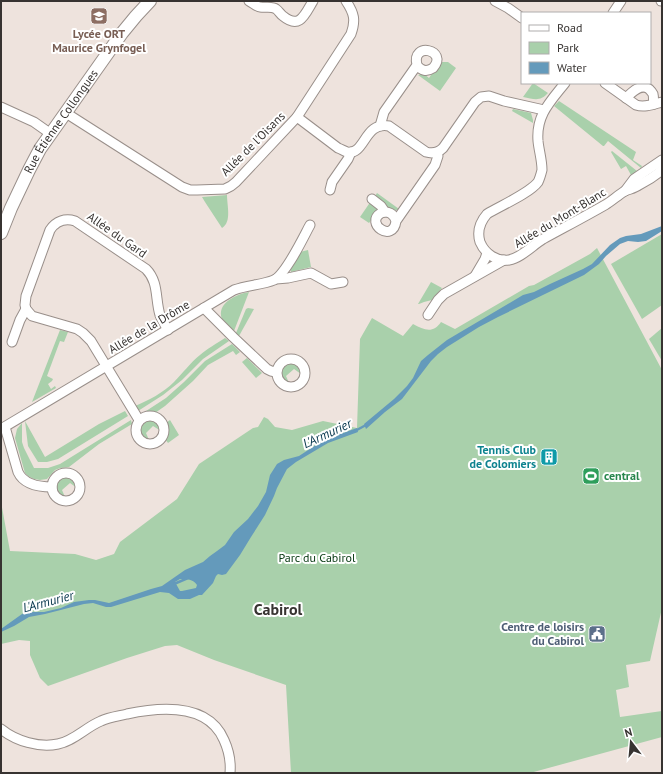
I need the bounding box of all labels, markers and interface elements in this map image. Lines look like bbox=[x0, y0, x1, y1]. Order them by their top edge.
school or university icon: Lycée ORT Maurice Grynfogel bbox=[89, 6, 109, 26]
legend bbox=[521, 12, 651, 84]
text: Road bbox=[557, 20, 582, 35]
place label: Lycée ORT Maurice Grynfogel bbox=[52, 26, 146, 55]
text: Park bbox=[557, 40, 579, 55]
text: Water bbox=[557, 60, 587, 75]
street label: Rue Étienne Collongues bbox=[20, 66, 101, 176]
street label: Allée de l'Oisans bbox=[217, 108, 288, 179]
street label: Allée du Mont-Blanc bbox=[511, 184, 609, 251]
street label: Allée du Gard bbox=[85, 209, 150, 261]
street label: Allée de la Drôme bbox=[105, 296, 192, 357]
water label: L'Armurier bbox=[300, 414, 355, 452]
place label: Tennis Club de Colomiers bbox=[470, 442, 537, 471]
building icon: Tennis Club de Colomiers bbox=[539, 447, 559, 467]
sports icon: central bbox=[581, 466, 601, 486]
place label: central bbox=[604, 468, 640, 483]
park label: Parc du Cabirol bbox=[278, 550, 356, 565]
water label: L'Armurier bbox=[21, 586, 76, 616]
district label: Cabirol bbox=[254, 599, 303, 619]
place label: Centre de loisirs du Cabirol bbox=[501, 619, 584, 648]
public building icon: Centre de loisirs du Cabirol bbox=[587, 624, 607, 644]
north arrow bbox=[611, 722, 651, 762]
text: N bbox=[623, 725, 634, 740]

